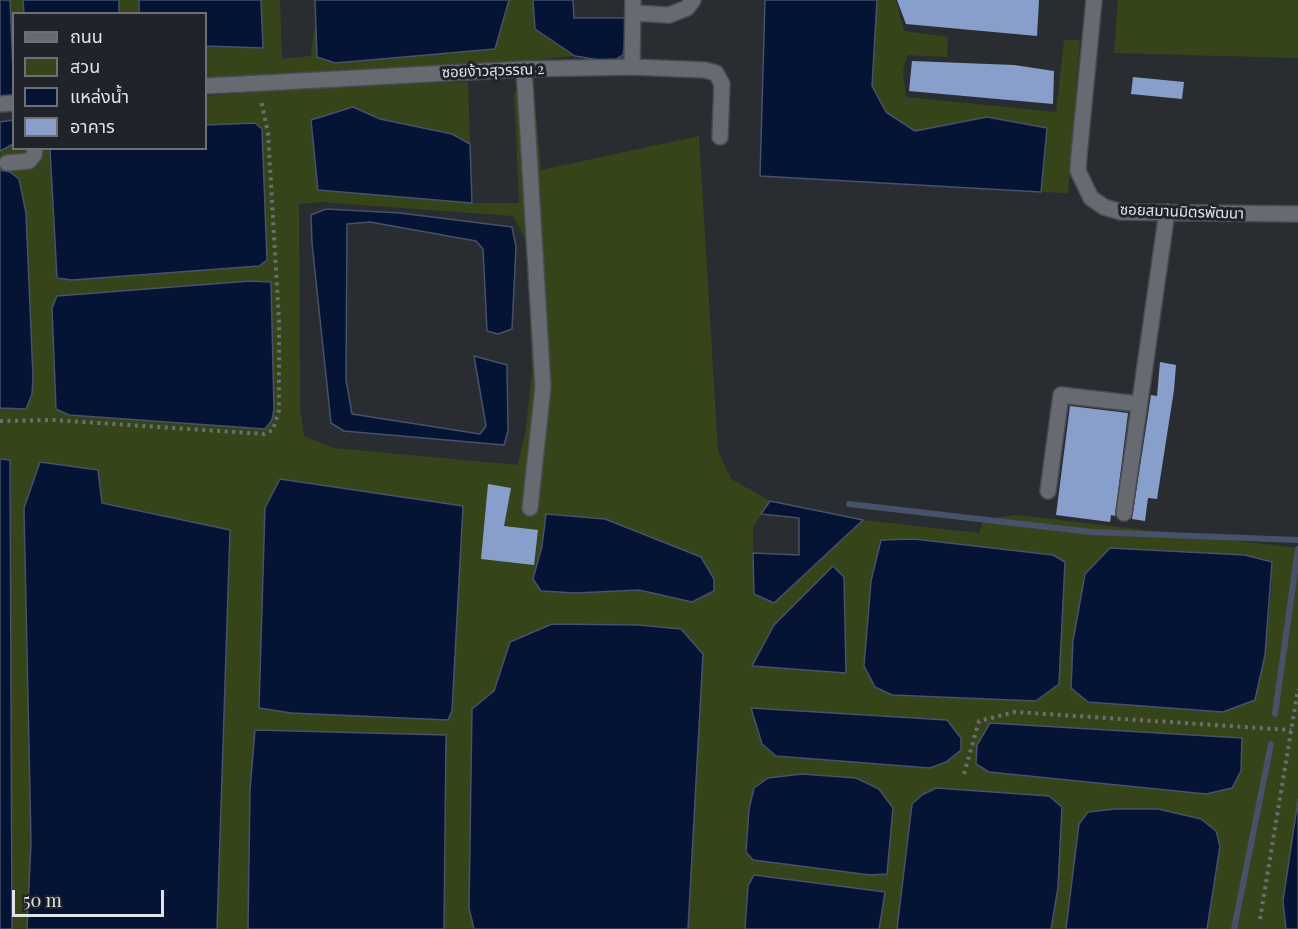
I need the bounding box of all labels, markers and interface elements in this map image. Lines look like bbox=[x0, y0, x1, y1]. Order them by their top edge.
legend bbox=[12, 12, 207, 150]
text: ถนน bbox=[70, 24, 103, 48]
text: สวน bbox=[70, 54, 100, 78]
street label: ซอยง้าวสุวรรณ 2 bbox=[441, 60, 545, 82]
text: แหล่งน้ำ bbox=[70, 84, 129, 108]
text: อาคาร bbox=[70, 114, 115, 138]
street label: ซอยสมานมิตรพัฒนา bbox=[1120, 201, 1244, 223]
scale bar bbox=[15, 878, 166, 916]
text: 50 m bbox=[23, 888, 62, 912]

